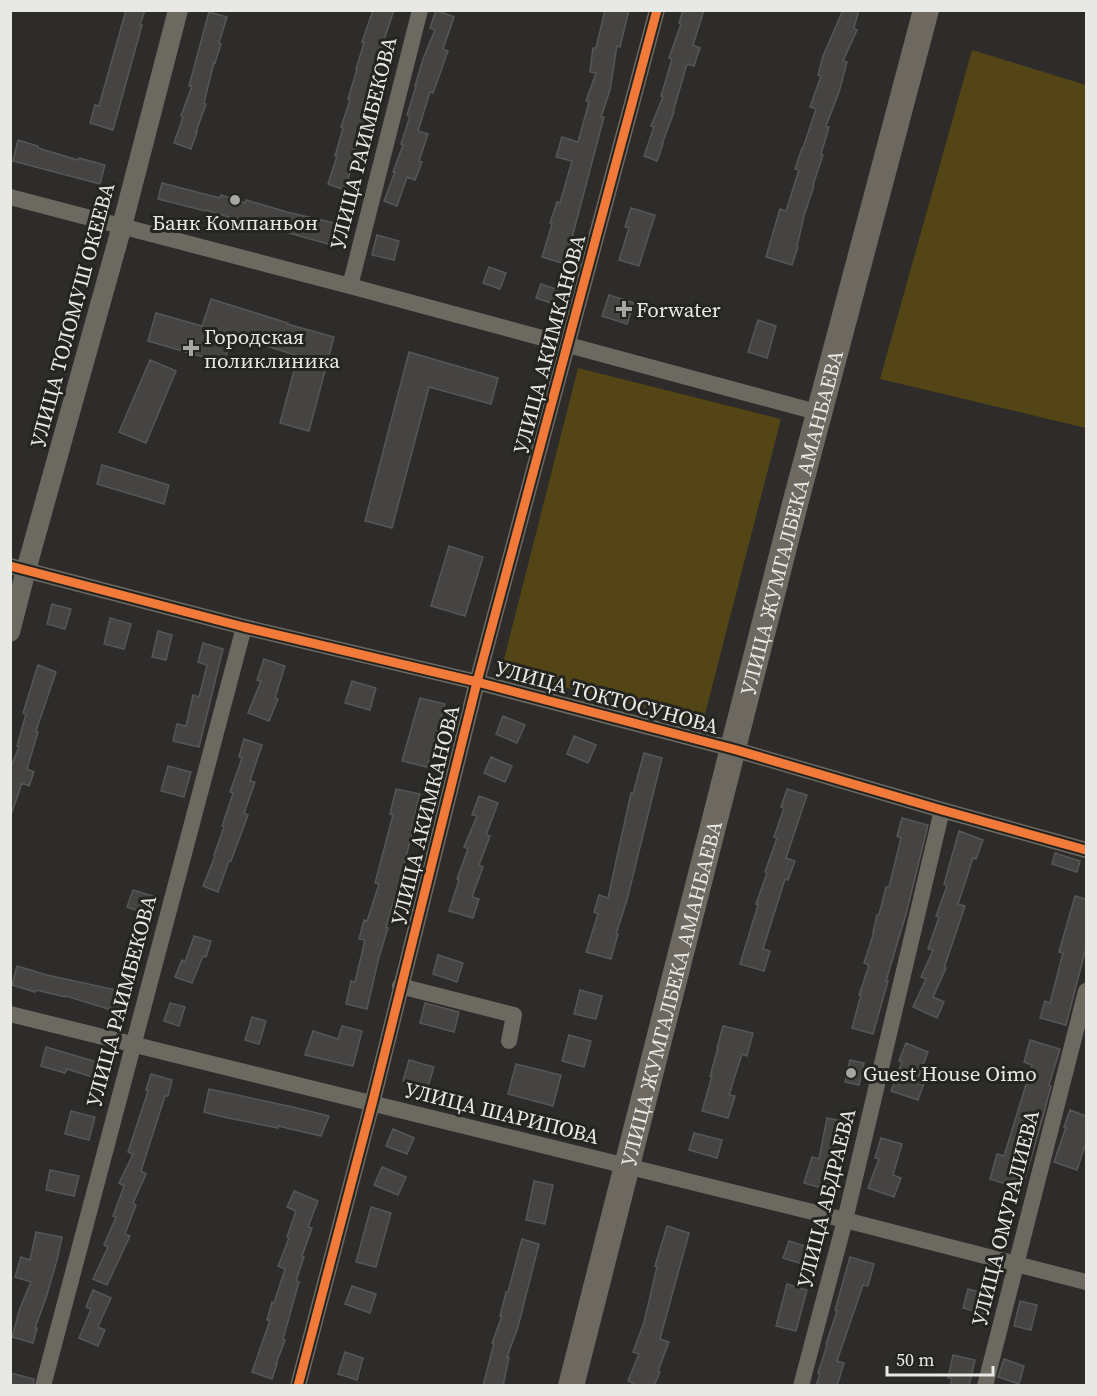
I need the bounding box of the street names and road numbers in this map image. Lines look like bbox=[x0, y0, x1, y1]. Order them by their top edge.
street label: УЛИЦА РАИМБЕКОВА bbox=[323, 34, 403, 252]
street label: УЛИЦА ТОЛОМУШ ОКЕЕВА bbox=[23, 179, 121, 451]
street label: УЛИЦА АКИМКАНОВА bbox=[506, 231, 592, 457]
street label: УЛИЦА ЖУМГАЛБЕКА АМАНБАЕВА bbox=[732, 347, 850, 698]
street label: УЛИЦА ТОКТОСУНОВА bbox=[492, 653, 722, 741]
street label: УЛИЦА АКИМКАНОВА bbox=[384, 702, 466, 928]
street label: УЛИЦА ЖУМГАЛБЕКА АМАНБАЕВА bbox=[613, 817, 729, 1169]
street label: УЛИЦА РАИМБЕКОВА bbox=[79, 892, 163, 1110]
street label: УЛИЦА ШАРИПОВА bbox=[402, 1075, 602, 1151]
street label: УЛИЦА АБДРАЕВА bbox=[790, 1105, 862, 1291]
street label: УЛИЦА ОМУРАЛИЕВА bbox=[964, 1107, 1046, 1329]

